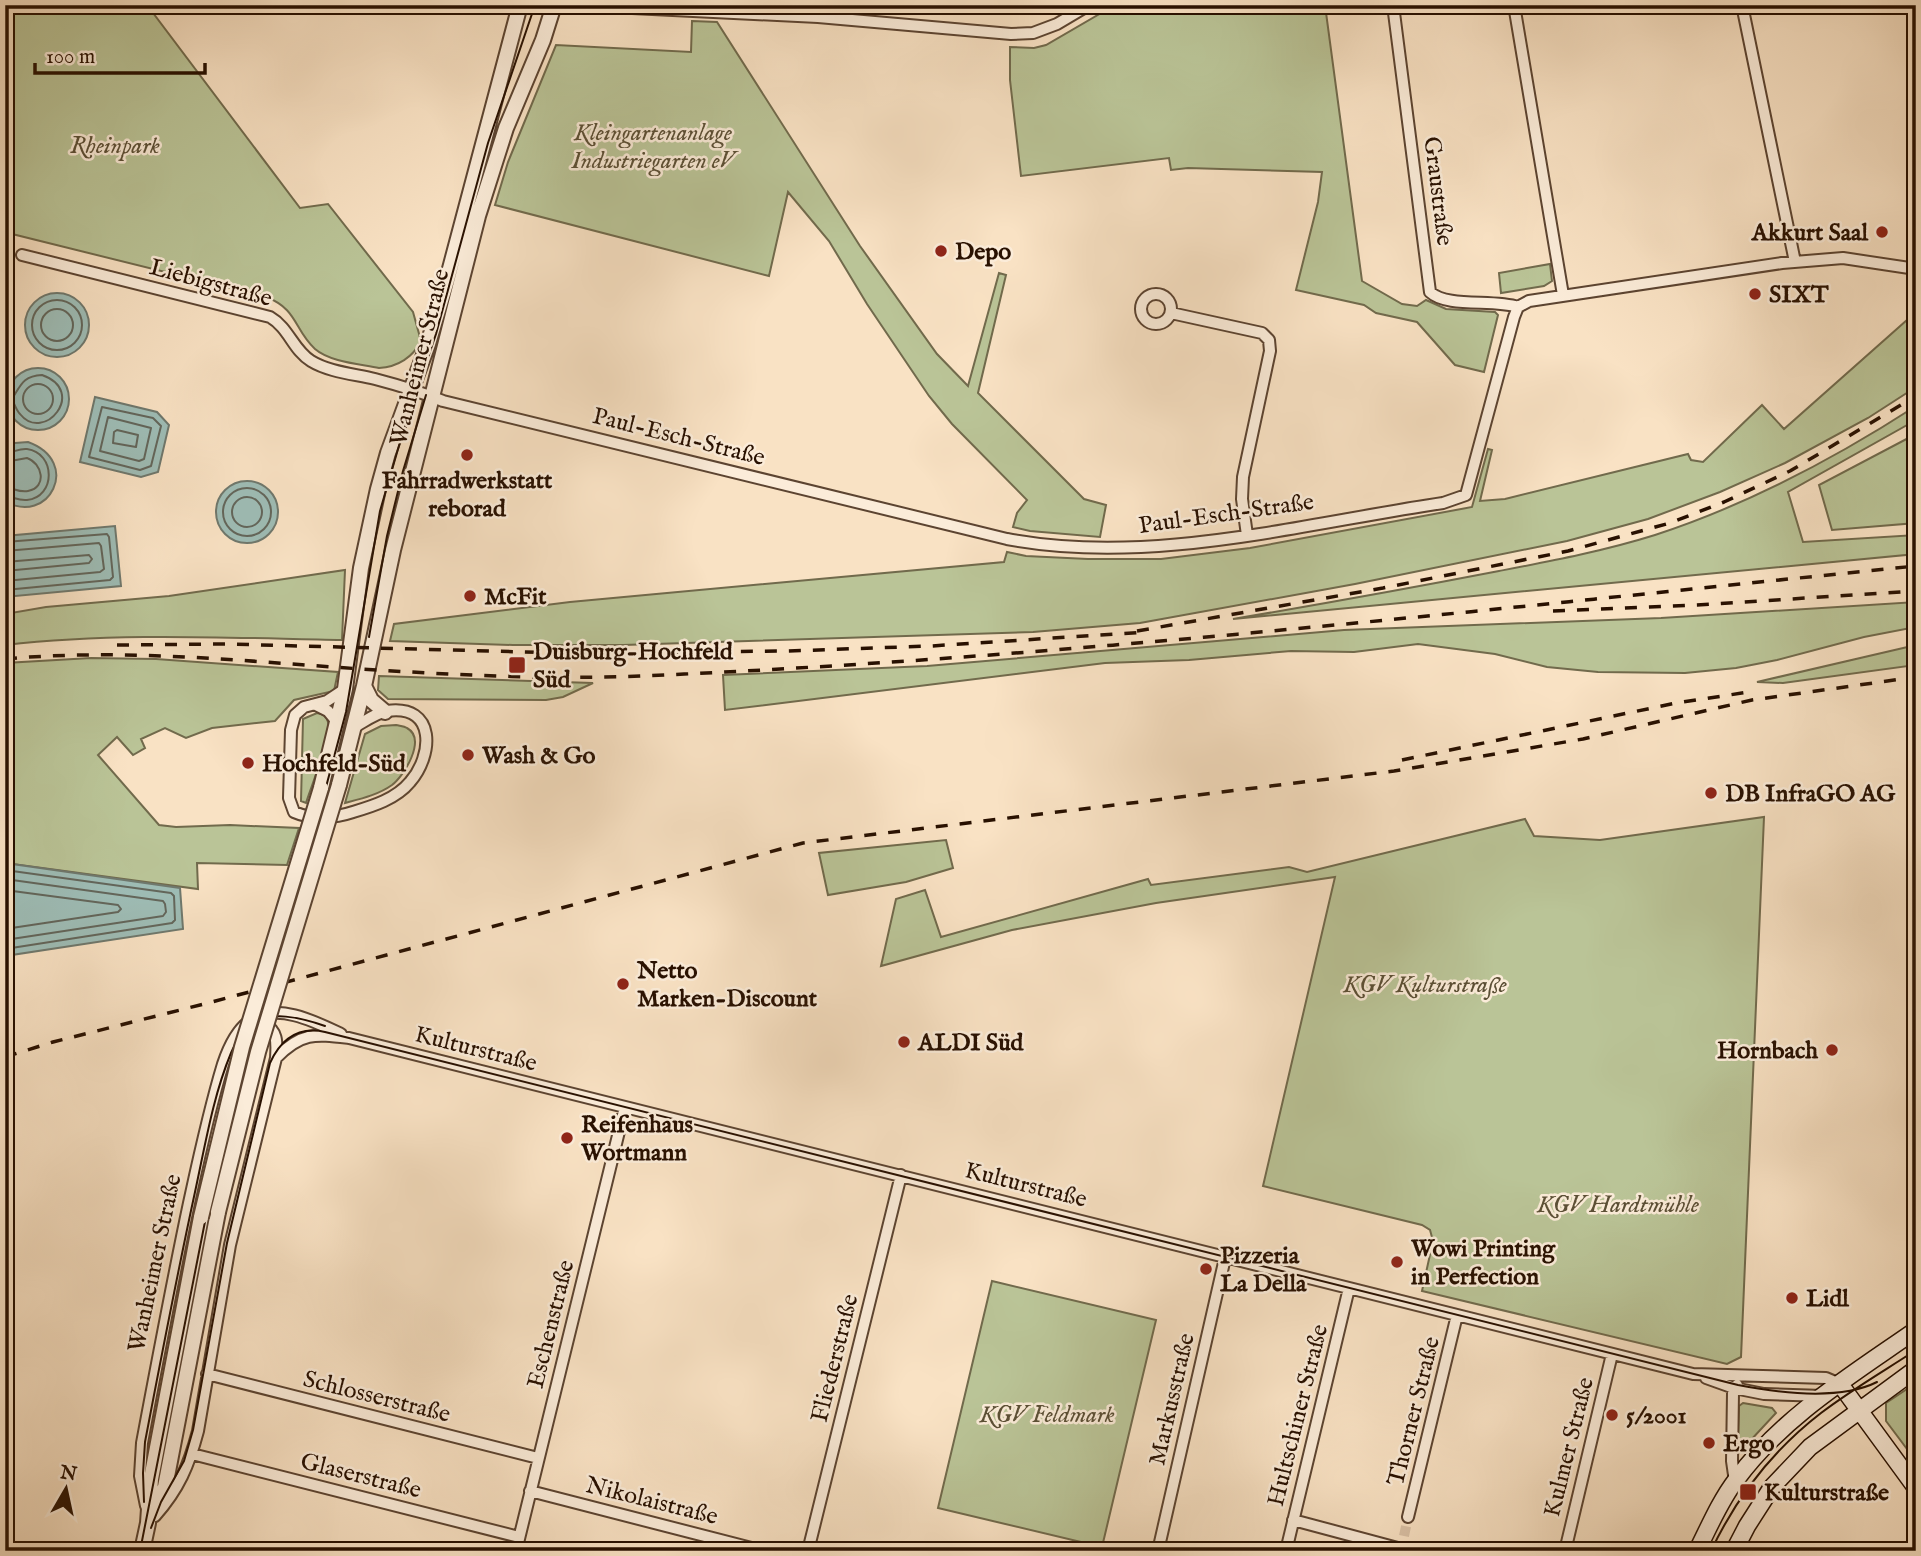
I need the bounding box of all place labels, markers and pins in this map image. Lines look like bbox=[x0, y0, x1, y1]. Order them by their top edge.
place label: Akkurt Saal bbox=[1751, 218, 1868, 249]
marker: Akkurt Saal bbox=[1874, 224, 1890, 240]
place label: Depo bbox=[955, 237, 1011, 268]
marker: Depo bbox=[933, 243, 949, 259]
place label: SIXT bbox=[1769, 280, 1829, 311]
marker: SIXT bbox=[1747, 286, 1763, 302]
marker: Fahrradwerkstatt reborad bbox=[459, 447, 475, 463]
place label: Fahrradwerkstatt reborad bbox=[382, 466, 553, 525]
place label: McFit bbox=[484, 582, 547, 613]
marker: McFit bbox=[462, 588, 478, 604]
place label: Duisburg-Hochfeld Süd bbox=[533, 637, 734, 696]
marker: Duisburg-Hochfeld Süd bbox=[507, 655, 527, 675]
place label: Wash & Go bbox=[481, 741, 596, 772]
marker: Wash & Go bbox=[460, 747, 476, 763]
place label: Hochfeld-Süd bbox=[262, 749, 407, 780]
marker: Hochfeld-Süd bbox=[240, 755, 256, 771]
place label: DB InfraGO AG bbox=[1725, 779, 1896, 810]
marker: DB InfraGO AG bbox=[1703, 785, 1719, 801]
place label: Netto Marken-Discount bbox=[636, 956, 818, 1015]
marker: Netto Marken-Discount bbox=[615, 976, 631, 992]
place label: ALDI Süd bbox=[917, 1028, 1025, 1059]
marker: ALDI Süd bbox=[896, 1034, 912, 1050]
place label: Hornbach bbox=[1717, 1036, 1818, 1067]
marker: Hornbach bbox=[1824, 1042, 1840, 1058]
place label: Reifenhaus Wortmann bbox=[580, 1110, 694, 1169]
marker: Reifenhaus Wortmann bbox=[559, 1130, 575, 1146]
place label: Wowi Printing in Perfection bbox=[1410, 1234, 1556, 1293]
place label: Pizzeria La Della bbox=[1220, 1241, 1307, 1300]
marker: Wowi Printing in Perfection bbox=[1389, 1254, 1405, 1270]
marker: Pizzeria La Della bbox=[1198, 1261, 1214, 1277]
place label: Lidl bbox=[1806, 1284, 1849, 1315]
marker: Lidl bbox=[1784, 1290, 1800, 1306]
place label: 5/2001 bbox=[1626, 1401, 1686, 1432]
marker: 5/2001 bbox=[1604, 1407, 1620, 1423]
place label: Ergo bbox=[1723, 1429, 1774, 1460]
marker: Ergo bbox=[1701, 1435, 1717, 1451]
place label: Kulturstraße bbox=[1764, 1478, 1889, 1509]
marker: Kulturstraße bbox=[1738, 1482, 1758, 1502]

